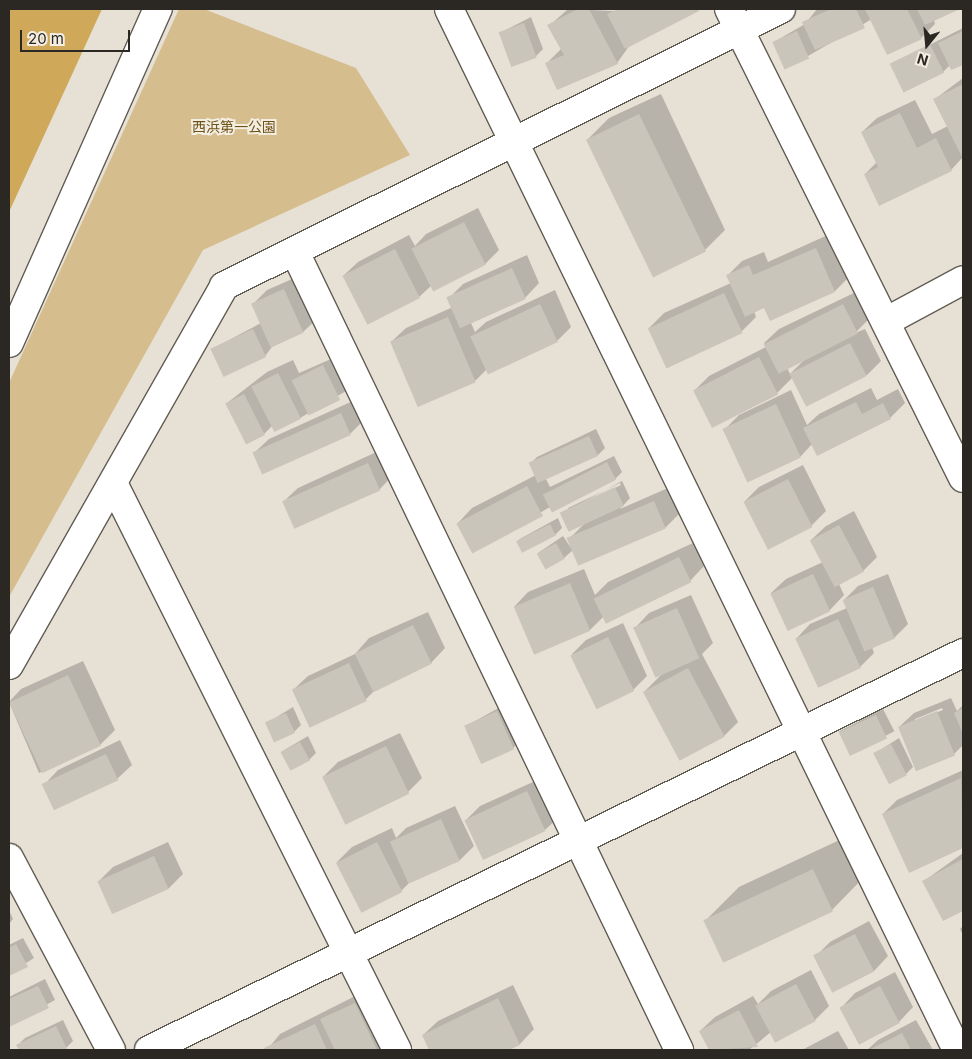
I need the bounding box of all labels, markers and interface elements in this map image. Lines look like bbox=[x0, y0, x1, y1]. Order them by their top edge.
scale bar bbox=[22, 20, 132, 52]
north arrow bbox=[902, 20, 952, 70]
text: 20 m bbox=[28, 29, 64, 48]
text: N bbox=[915, 50, 930, 70]
park label: 西浜第一公園 bbox=[192, 119, 276, 135]

